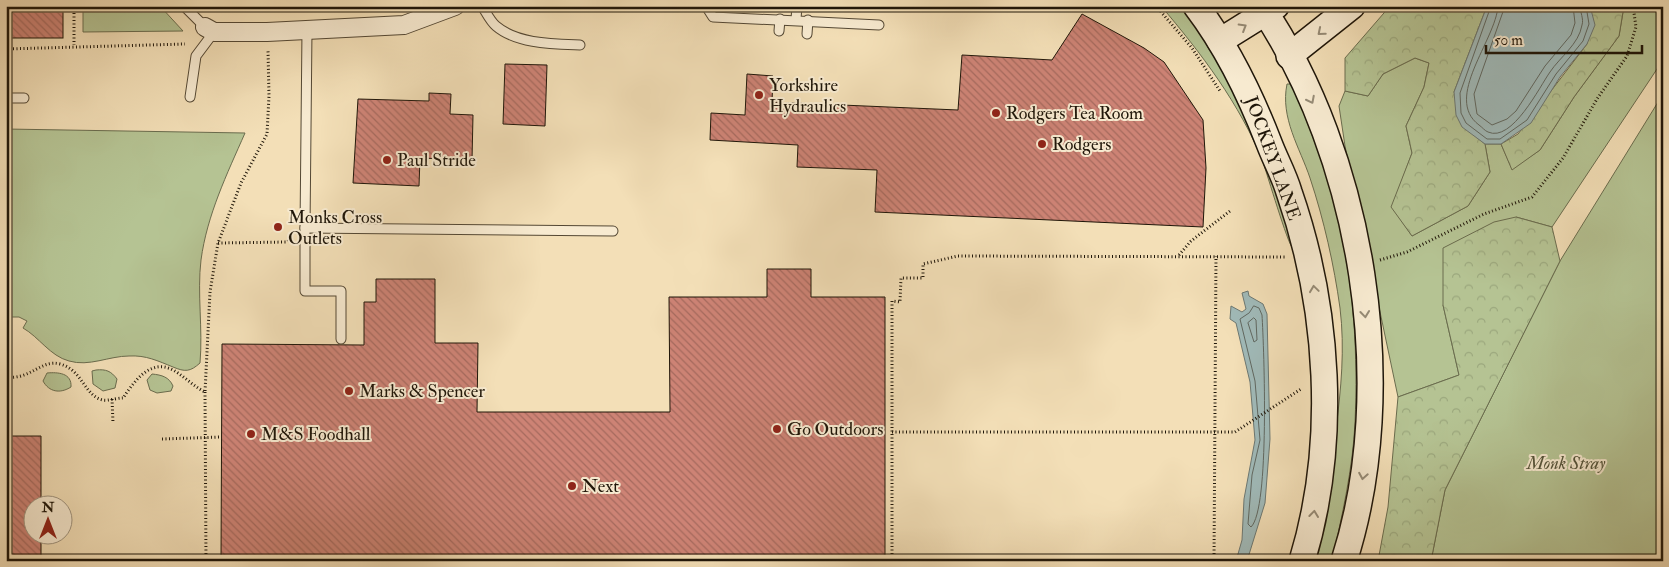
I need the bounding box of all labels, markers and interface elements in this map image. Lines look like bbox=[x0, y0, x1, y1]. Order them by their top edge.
scale bar bbox=[1486, 22, 1643, 54]
one-way arrow bbox=[1237, 24, 1246, 34]
one-way arrow bbox=[1318, 26, 1327, 35]
text: 50 m bbox=[1494, 31, 1523, 50]
place label: Yorkshire Hydraulics bbox=[769, 74, 846, 118]
marker: Yorkshire Hydraulics bbox=[753, 89, 765, 101]
street label: JOCKEY LANE bbox=[1239, 92, 1306, 223]
one-way arrow bbox=[1305, 94, 1315, 103]
place label: Rodgers Tea Room bbox=[1006, 102, 1143, 125]
marker: Rodgers Tea Room bbox=[990, 107, 1002, 119]
place label: Rodgers bbox=[1052, 133, 1111, 156]
marker: Rodgers bbox=[1036, 138, 1048, 150]
place label: Paul Stride bbox=[397, 149, 476, 172]
marker: Paul Stride bbox=[381, 154, 393, 166]
place label: Monks Cross Outlets bbox=[288, 206, 382, 250]
marker: Monks Cross Outlets bbox=[272, 221, 284, 233]
one-way arrow bbox=[1309, 284, 1319, 293]
one-way arrow bbox=[1359, 310, 1370, 318]
place label: Marks & Spencer bbox=[359, 380, 485, 403]
marker: Marks & Spencer bbox=[343, 385, 355, 397]
place label: Go Outdoors bbox=[787, 418, 883, 441]
place label: M&S Foodhall bbox=[261, 423, 371, 446]
marker: Go Outdoors bbox=[771, 423, 783, 435]
marker: M&S Foodhall bbox=[245, 428, 257, 440]
park label: Monk Stray bbox=[1526, 452, 1606, 475]
one-way arrow bbox=[1358, 472, 1368, 480]
place label: Next bbox=[582, 475, 619, 498]
marker: Next bbox=[566, 480, 578, 492]
north arrow bbox=[22, 494, 72, 544]
text: N bbox=[41, 499, 55, 516]
one-way arrow bbox=[1308, 509, 1319, 517]

